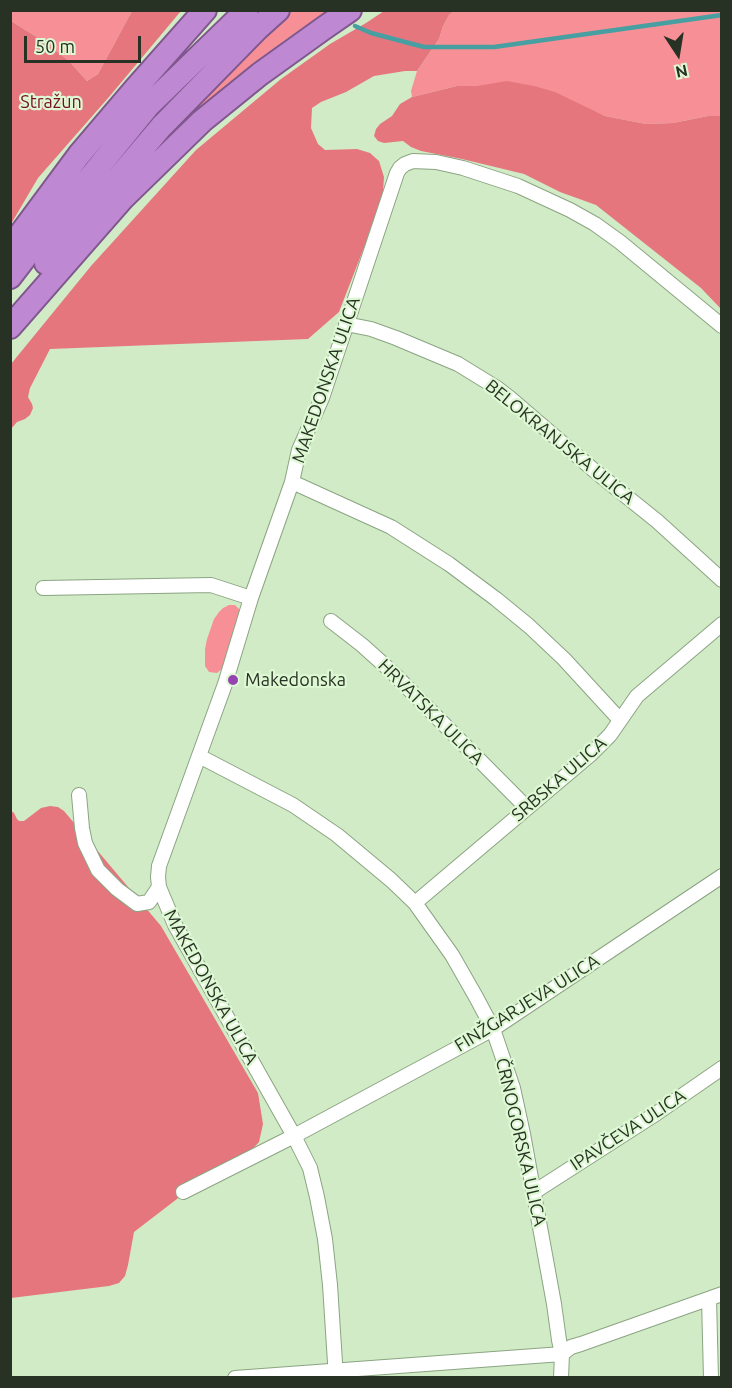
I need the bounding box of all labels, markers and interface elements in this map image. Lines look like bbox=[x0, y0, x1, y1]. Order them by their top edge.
scale bar bbox=[27, 24, 144, 62]
north arrow bbox=[648, 24, 708, 84]
text: 50 m bbox=[35, 36, 75, 56]
text: N bbox=[674, 62, 689, 82]
park label: Stražun bbox=[20, 91, 82, 113]
street label: MAKEDONSKA ULICA bbox=[287, 294, 365, 466]
street label: BELOKRANJSKA ULICA bbox=[481, 375, 639, 509]
street label: HRVATSKA ULICA bbox=[374, 655, 488, 769]
place label: Makedonska bbox=[245, 669, 346, 691]
marker: Makedonska bbox=[226, 673, 240, 687]
street label: SRBSKA ULICA bbox=[507, 732, 611, 826]
street label: MAKEDONSKA ULICA bbox=[159, 906, 263, 1068]
street label: FINŽGARJEVA ULICA bbox=[451, 950, 603, 1056]
street label: ČRNOGORSKA ULICA bbox=[491, 1056, 551, 1228]
street label: IPAVČEVA ULICA bbox=[566, 1085, 690, 1175]

